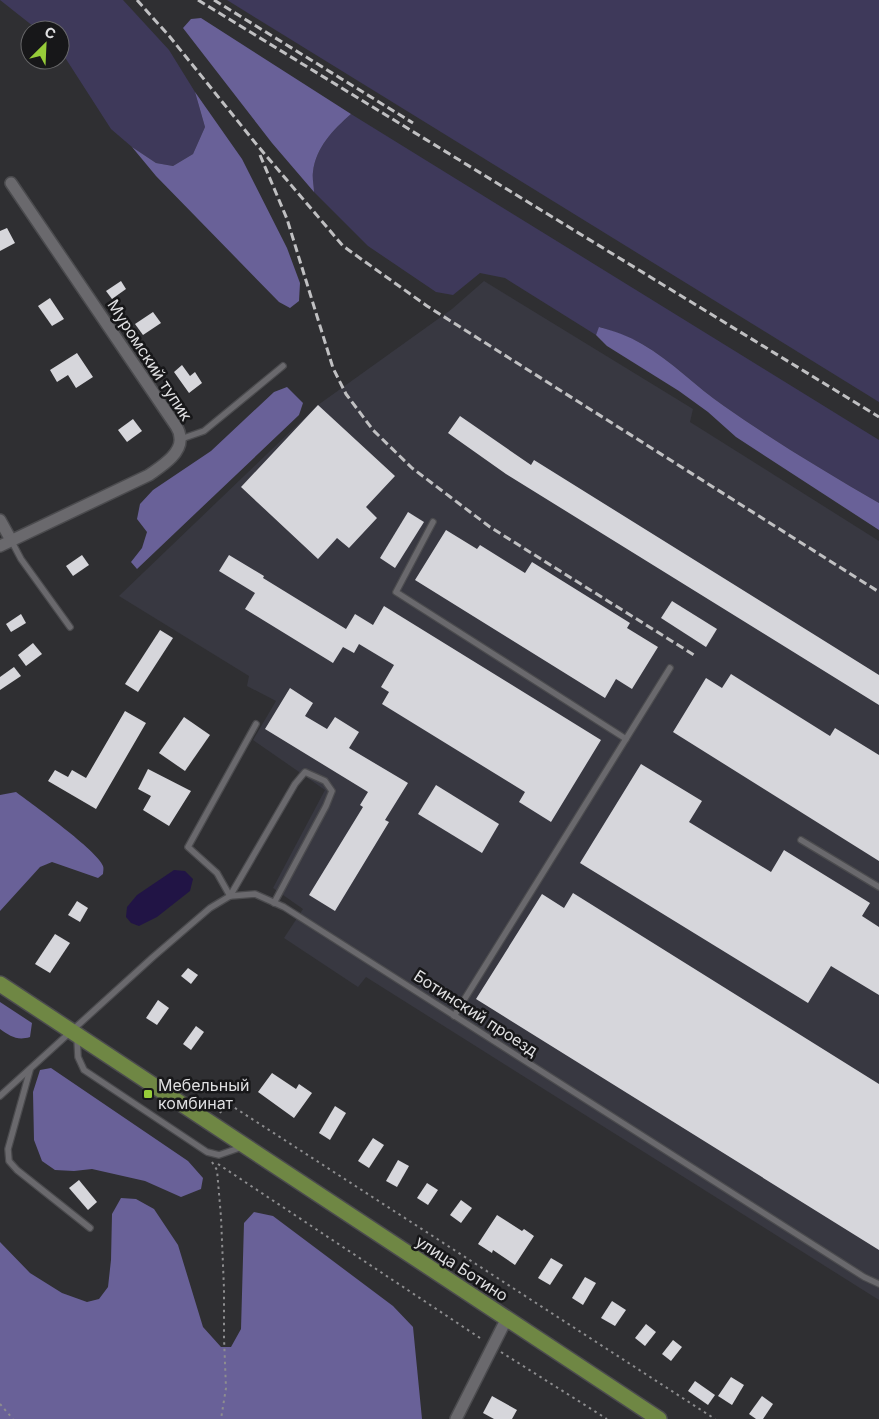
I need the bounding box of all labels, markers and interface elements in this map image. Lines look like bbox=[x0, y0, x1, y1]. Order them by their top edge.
north arrow bbox=[20, 20, 70, 70]
text: С bbox=[42, 23, 59, 43]
street label: Муромский тупик bbox=[103, 296, 197, 425]
street label: Ботинский проезд bbox=[410, 965, 542, 1061]
place label: Мебельный комбинат bbox=[158, 1075, 249, 1113]
marker: Мебельный комбинат bbox=[142, 1088, 154, 1100]
street label: улица Ботино bbox=[412, 1231, 512, 1305]

